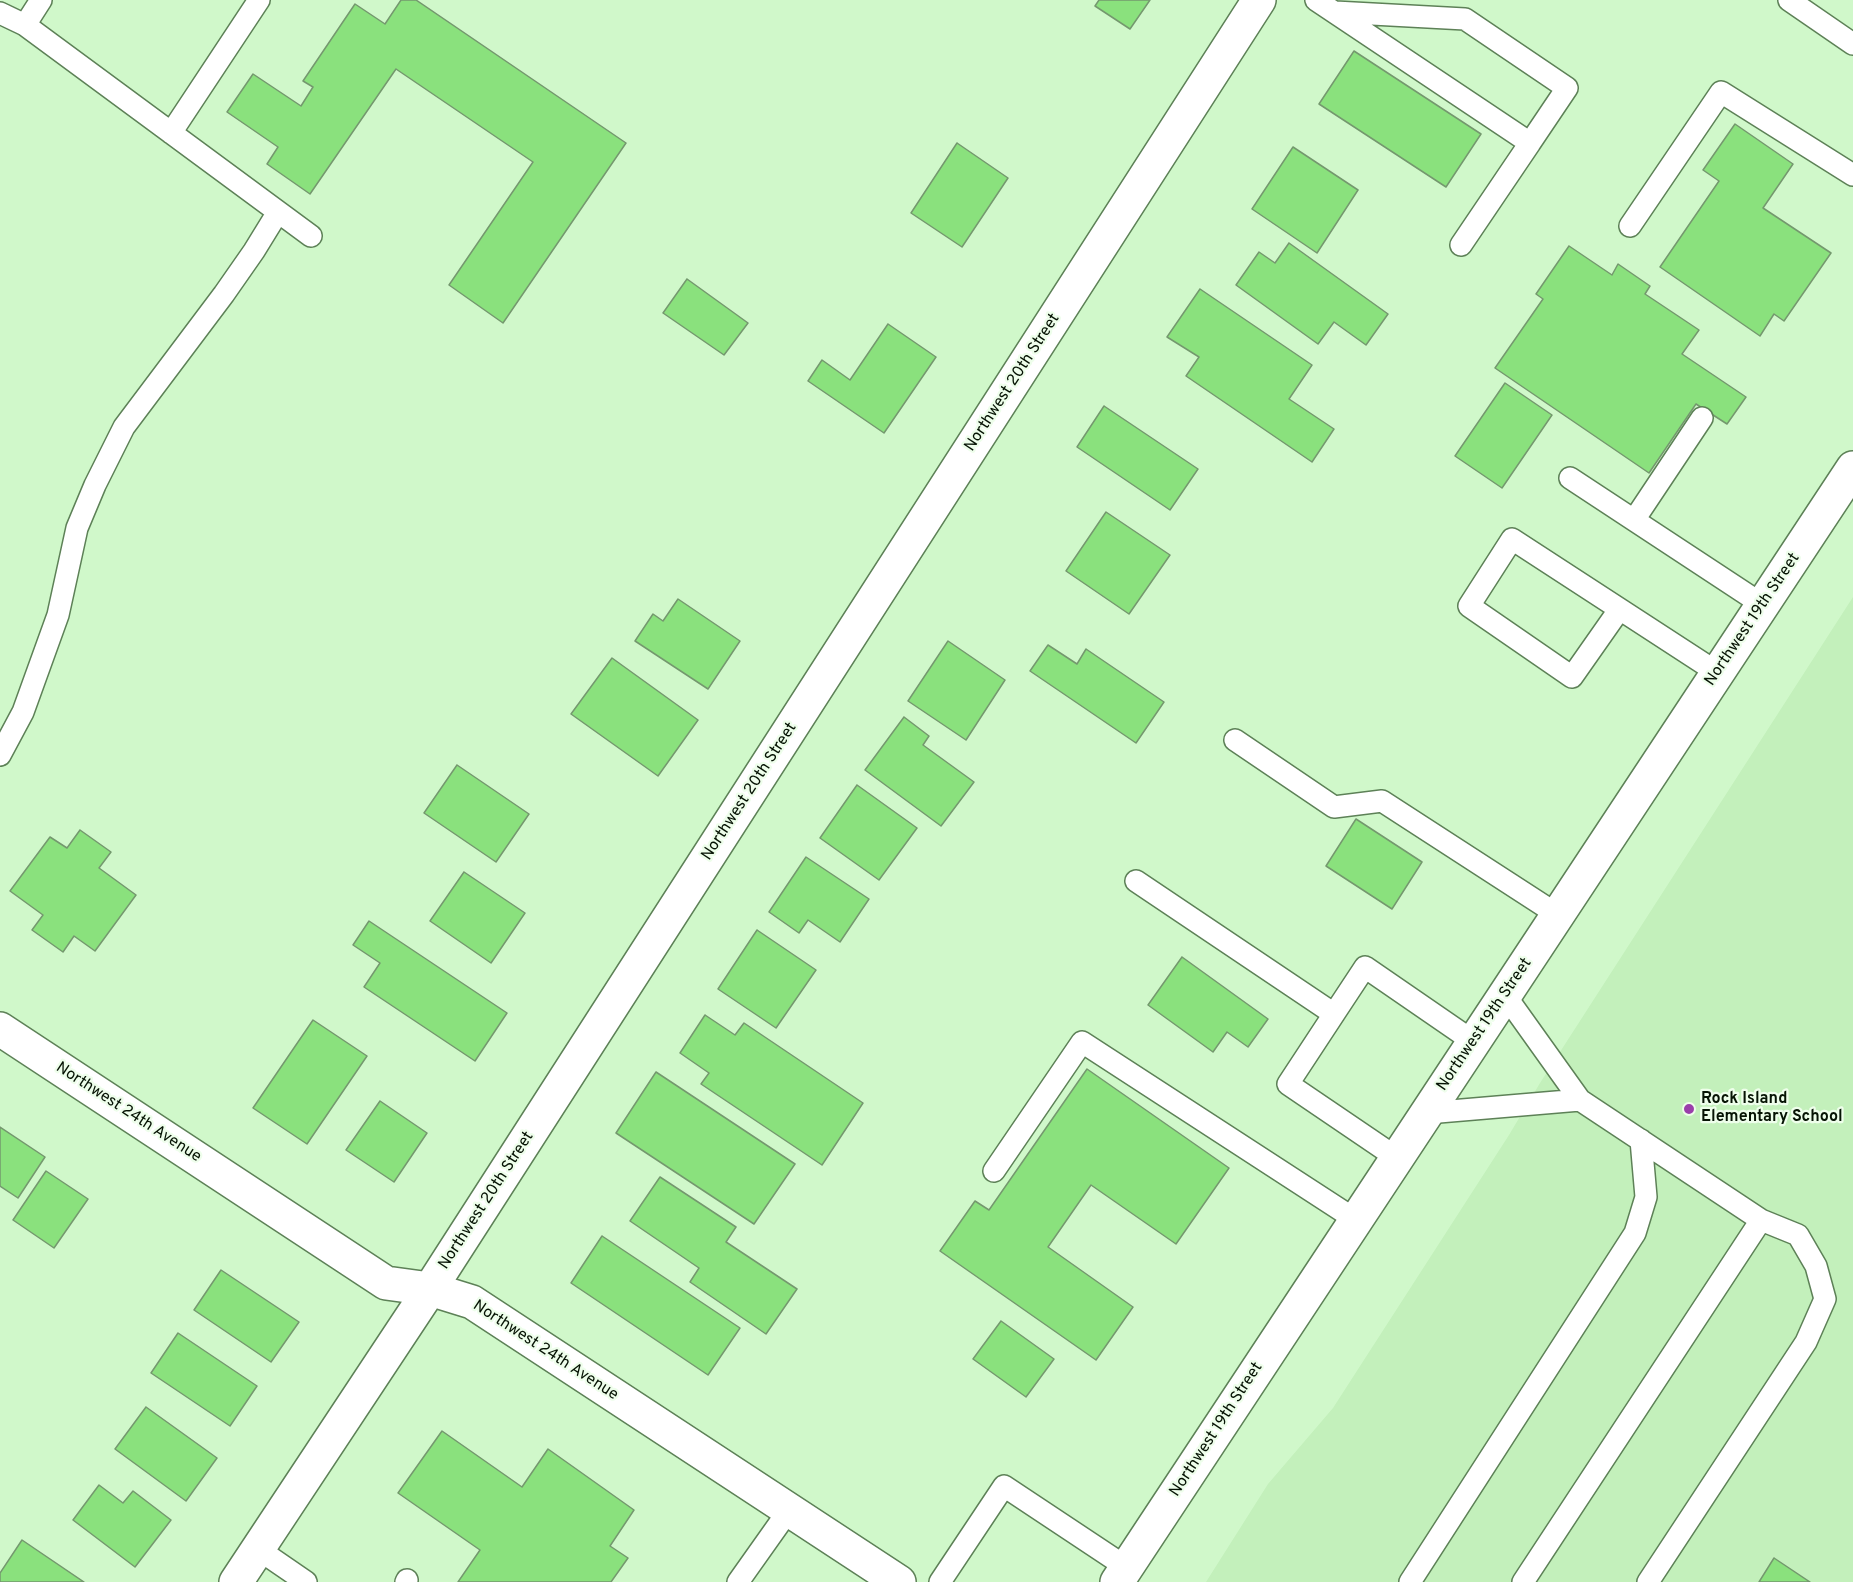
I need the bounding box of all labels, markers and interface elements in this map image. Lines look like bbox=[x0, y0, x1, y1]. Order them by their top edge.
street label: Northwest 20th Street bbox=[961, 310, 1065, 456]
street label: Northwest 19th Street bbox=[1701, 550, 1805, 690]
street label: Northwest 20th Street bbox=[698, 719, 802, 865]
street label: Northwest 19th Street bbox=[1433, 955, 1537, 1095]
street label: Northwest 24th Avenue bbox=[52, 1059, 204, 1167]
place label: Rock Island Elementary School bbox=[1701, 1090, 1843, 1128]
marker: Rock Island Elementary School bbox=[1682, 1102, 1696, 1116]
street label: Northwest 20th Street bbox=[435, 1128, 539, 1274]
street label: Northwest 24th Avenue bbox=[469, 1297, 621, 1405]
street label: Northwest 19th Street bbox=[1166, 1359, 1268, 1501]

